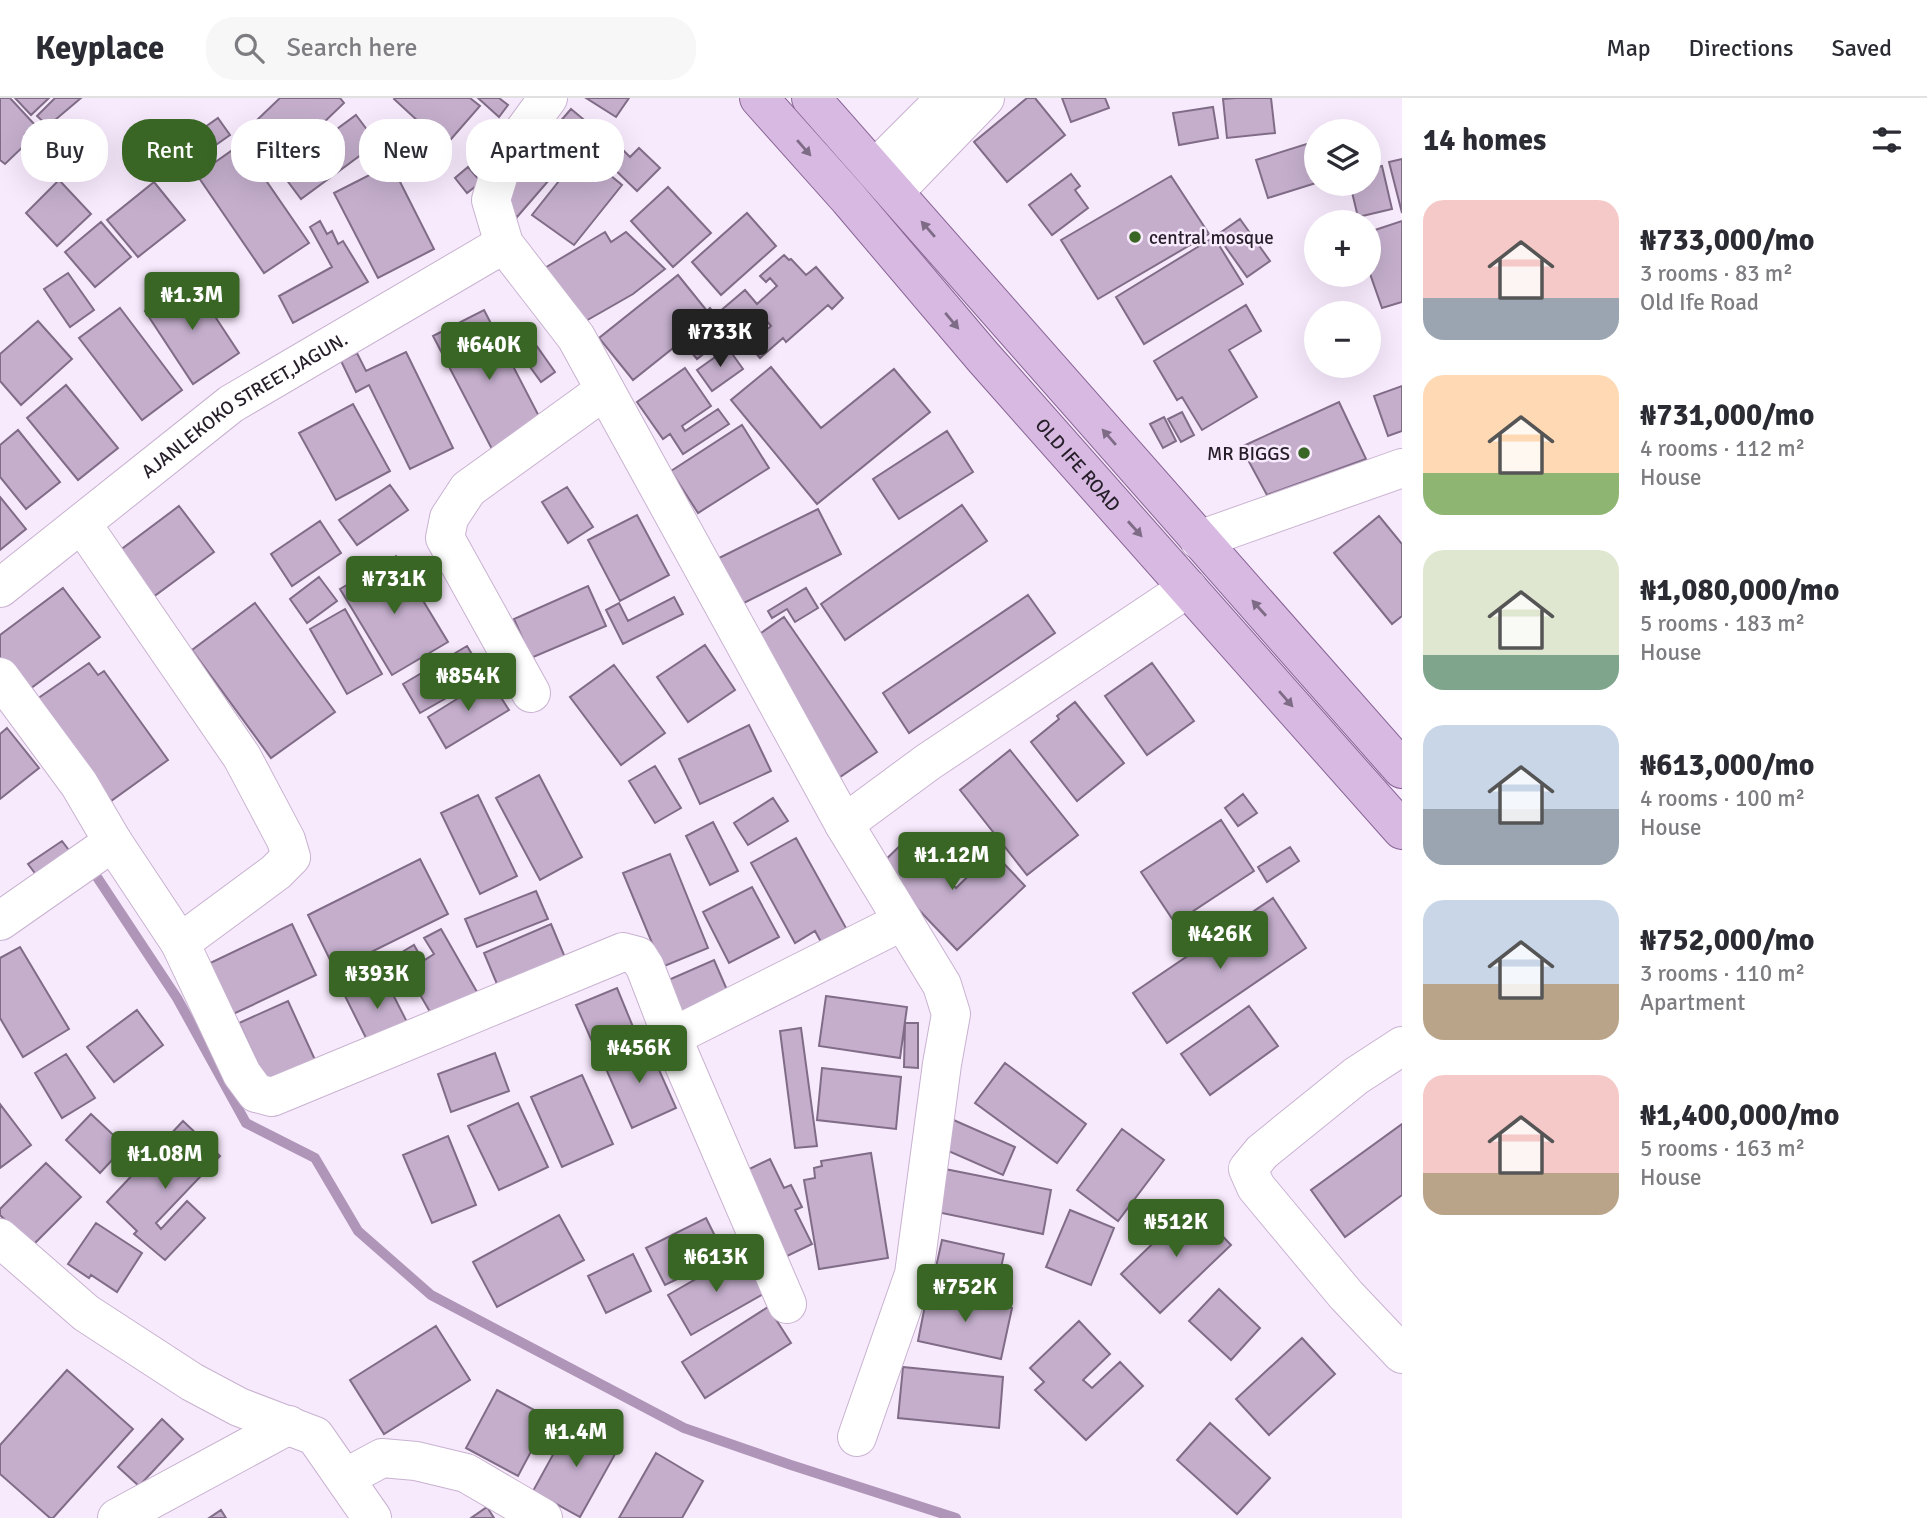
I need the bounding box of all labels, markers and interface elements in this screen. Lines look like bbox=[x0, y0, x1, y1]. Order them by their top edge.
search box bbox=[206, 17, 696, 80]
text: Keyplace bbox=[35, 28, 164, 69]
icon: search bbox=[230, 29, 268, 67]
text: Search here bbox=[286, 32, 418, 64]
text: Map bbox=[1606, 33, 1651, 63]
text: Directions bbox=[1689, 33, 1794, 63]
text: Saved bbox=[1832, 33, 1892, 63]
chip: Buy bbox=[21, 119, 108, 182]
chip: Rent bbox=[122, 119, 217, 182]
chip: Filters bbox=[231, 119, 345, 182]
chip: New bbox=[359, 119, 452, 182]
chip: Apartment bbox=[466, 119, 624, 182]
map controls bbox=[1304, 119, 1381, 378]
button: layers bbox=[1304, 119, 1381, 196]
icon: filters bbox=[1868, 121, 1906, 159]
text: 14 homes bbox=[1423, 122, 1546, 159]
one-way arrow bbox=[796, 140, 811, 157]
button: + bbox=[1304, 210, 1381, 287]
one-way arrow bbox=[920, 220, 936, 237]
text: ₦733,000/mo bbox=[1640, 222, 1814, 259]
place label: central mosque bbox=[1149, 226, 1274, 250]
icon: home bbox=[1479, 228, 1563, 312]
marker: central mosque bbox=[1127, 229, 1143, 245]
text: 3 rooms · 83 m² bbox=[1640, 259, 1793, 288]
pin: ₦1.3M bbox=[143, 272, 241, 332]
text: ₦1.3M bbox=[160, 280, 224, 309]
text: Old Ife Road bbox=[1640, 288, 1759, 317]
button: − bbox=[1304, 301, 1381, 378]
pin: ₦733K bbox=[671, 310, 769, 369]
one-way arrow bbox=[944, 313, 959, 330]
text: ₦733K bbox=[688, 317, 752, 346]
pin: ₦640K bbox=[440, 322, 538, 382]
street label: AJANLEKOKO STREET,JAGUN. bbox=[137, 327, 352, 484]
text: ₦640K bbox=[457, 330, 521, 359]
text: ₦731,000/mo bbox=[1640, 397, 1814, 434]
icon: home bbox=[1479, 403, 1563, 487]
street label: OLD IFE ROAD bbox=[1030, 414, 1125, 517]
one-way arrow bbox=[1101, 428, 1117, 446]
text: 4 rooms · 112 m² bbox=[1640, 434, 1805, 463]
place label: MR BIGGS bbox=[1207, 442, 1290, 466]
marker: MR BIGGS bbox=[1296, 445, 1312, 461]
text: House bbox=[1640, 463, 1702, 492]
one-way arrow bbox=[1127, 520, 1143, 538]
pin: ₦731K bbox=[345, 556, 443, 616]
text: ₦731K bbox=[362, 564, 426, 593]
text: ₦1,080,000/mo bbox=[1640, 572, 1839, 609]
icon: home bbox=[1479, 578, 1563, 662]
one-way arrow bbox=[1251, 599, 1267, 617]
text: 5 rooms · 183 m² bbox=[1640, 609, 1805, 638]
text: House bbox=[1640, 638, 1702, 667]
pin: ₦854K bbox=[419, 654, 517, 713]
text: ₦854K bbox=[436, 661, 500, 690]
one-way arrow bbox=[1278, 690, 1294, 708]
text: ₦613,000/mo bbox=[1640, 747, 1814, 784]
icon: home bbox=[1479, 753, 1563, 837]
text: 4 rooms · 100 m² bbox=[1640, 784, 1805, 813]
text: House bbox=[1640, 813, 1702, 842]
pin: ₦1.12M bbox=[895, 832, 1009, 892]
text: ₦1.12M bbox=[914, 840, 990, 869]
pin: ₦426K bbox=[1171, 912, 1269, 971]
text: ₦426K bbox=[1188, 919, 1252, 948]
text: ₦752,000/mo bbox=[1640, 922, 1814, 959]
icon: home bbox=[1479, 928, 1563, 1012]
pin: ₦393K bbox=[328, 951, 426, 1011]
text: ₦393K bbox=[345, 959, 409, 988]
text: 3 rooms · 110 m² bbox=[1640, 959, 1805, 988]
text: Apartment bbox=[1640, 988, 1745, 1017]
pin: ₦456K bbox=[590, 1026, 688, 1085]
text: ₦456K bbox=[607, 1033, 671, 1062]
text: ₦1,400,000/mo bbox=[1640, 1097, 1839, 1134]
icon: home bbox=[1479, 1103, 1563, 1187]
pin: ₦1.08M bbox=[108, 1132, 222, 1191]
text: 5 rooms · 163 m² bbox=[1640, 1134, 1805, 1163]
text: ₦1.08M bbox=[127, 1139, 203, 1168]
text: House bbox=[1640, 1163, 1702, 1192]
pin: ₦512K bbox=[1127, 1200, 1225, 1259]
text: ₦512K bbox=[1144, 1207, 1208, 1236]
pin: ₦613K bbox=[667, 1234, 765, 1294]
text: ₦613K bbox=[684, 1242, 748, 1271]
pin: ₦752K bbox=[916, 1264, 1014, 1324]
text: ₦752K bbox=[933, 1272, 997, 1301]
pin: ₦1.4M bbox=[527, 1410, 625, 1469]
text: ₦1.4M bbox=[544, 1417, 608, 1446]

